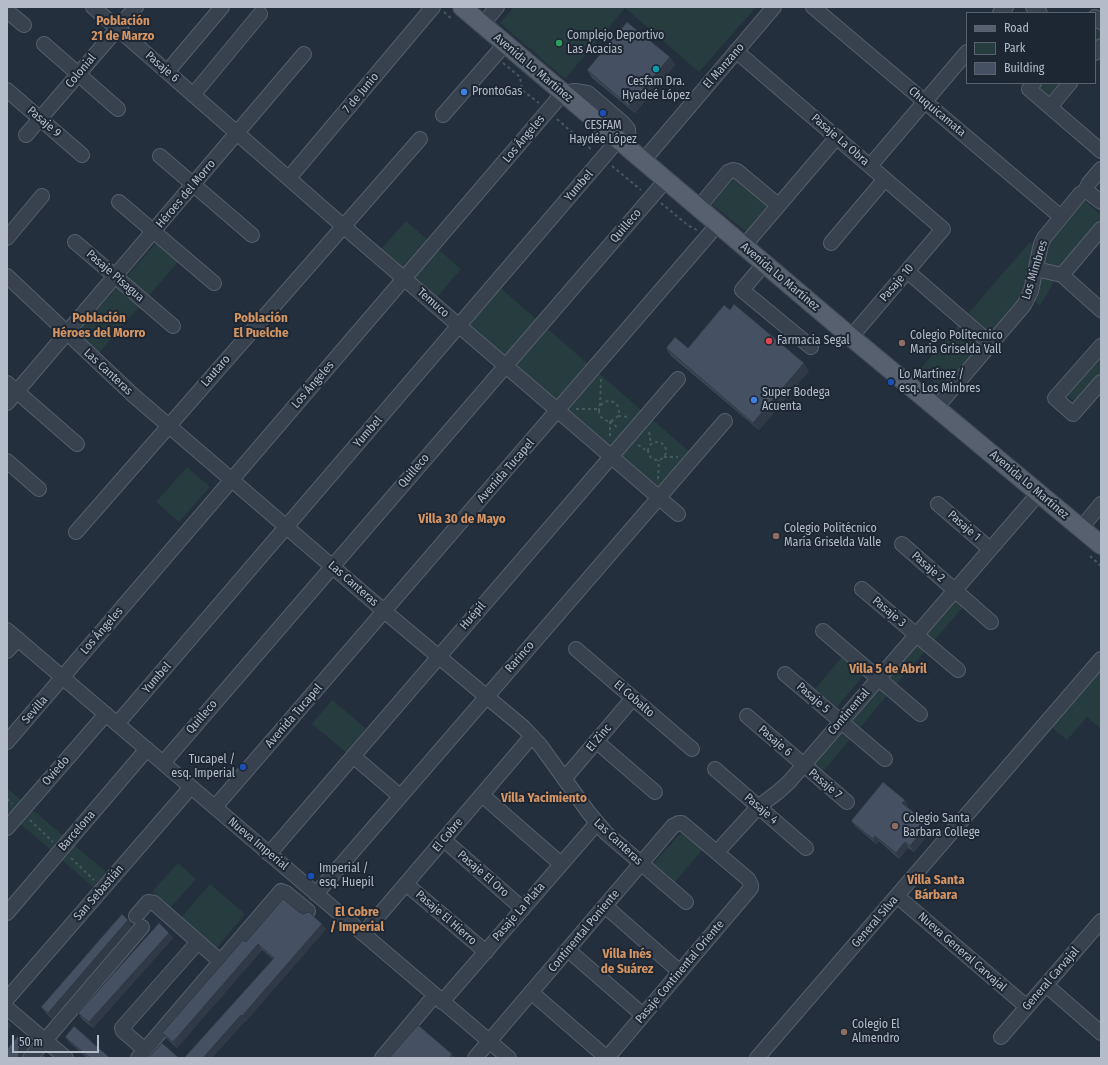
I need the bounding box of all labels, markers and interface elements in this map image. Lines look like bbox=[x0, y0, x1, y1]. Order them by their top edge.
legend bbox=[966, 12, 1096, 84]
district label: Población 21 de Marzo bbox=[91, 13, 155, 44]
text: Road bbox=[1004, 21, 1029, 35]
place label: Complejo Deportivo Las Acacias bbox=[567, 29, 664, 57]
street label: Avenida Lo Martínez bbox=[491, 31, 575, 105]
marker: Complejo Deportivo Las Acacias bbox=[554, 38, 564, 48]
street label: El Manzano bbox=[700, 40, 748, 92]
text: Park bbox=[1004, 41, 1025, 55]
street label: Pasaje 6 bbox=[142, 48, 182, 86]
street label: Colonial bbox=[63, 51, 99, 91]
text: Building bbox=[1004, 61, 1044, 75]
marker: Cesfam Dra. Hyadeé López bbox=[651, 64, 661, 74]
street label: 7 de Junio bbox=[340, 70, 382, 116]
place label: Cesfam Dra. Hyadeé López bbox=[622, 75, 690, 103]
street label: Chuquicamata bbox=[906, 84, 968, 140]
place label: ProntoGas bbox=[472, 85, 522, 99]
marker: ProntoGas bbox=[459, 87, 469, 97]
street label: Pasaje 9 bbox=[24, 103, 64, 141]
marker: CESFAM Haydée López bbox=[598, 108, 608, 118]
street label: Pasaje La Obra bbox=[808, 111, 872, 169]
street label: Los Ángeles bbox=[500, 112, 548, 166]
place label: CESFAM Haydée López bbox=[569, 119, 637, 147]
street label: Héroes del Morro bbox=[153, 157, 219, 231]
street label: Yumbel bbox=[562, 168, 596, 204]
street label: Quilleco bbox=[607, 206, 645, 246]
street label: Los Mimbres bbox=[1019, 239, 1051, 301]
street label: Avenida Lo Martínez bbox=[738, 240, 822, 314]
street label: Pasaje Pisagua bbox=[83, 247, 147, 305]
street label: Pasaje 10 bbox=[877, 261, 917, 305]
street label: Temuco bbox=[414, 285, 452, 321]
district label: Población Héroes del Morro bbox=[52, 310, 146, 341]
district label: Población El Puelche bbox=[234, 310, 288, 341]
place label: Colegio Politecnico Maria Griselda Vall bbox=[910, 329, 1003, 357]
place label: Farmacia Segal bbox=[777, 334, 850, 348]
marker: Farmacia Segal bbox=[764, 336, 774, 346]
marker: Colegio Politecnico Maria Griselda Vall bbox=[897, 338, 907, 348]
street label: Las Canteras bbox=[81, 346, 135, 398]
street label: Lautaro bbox=[198, 352, 234, 390]
street label: Los Ángeles bbox=[289, 359, 337, 411]
place label: Lo Martínez / esq. Los Minbres bbox=[899, 368, 980, 396]
marker: Lo Martínez / esq. Los Minbres bbox=[886, 377, 896, 387]
place label: Super Bodega Acuenta bbox=[762, 386, 830, 414]
marker: Super Bodega Acuenta bbox=[749, 395, 759, 405]
street label: Yumbel bbox=[351, 414, 385, 450]
street label: Avenida Tucapel bbox=[474, 436, 538, 506]
street label: Avenida Lo Martínez bbox=[987, 448, 1071, 522]
street label: Quilleco bbox=[395, 451, 433, 491]
street label: Pasaje 1 bbox=[945, 508, 983, 544]
district label: Villa 30 de Mayo bbox=[418, 511, 506, 527]
place label: Colegio Politécnico María Griselda Valle bbox=[784, 522, 881, 550]
marker: Colegio Politécnico María Griselda Valle bbox=[771, 531, 781, 541]
street label: Pasaje 2 bbox=[908, 549, 948, 585]
street label: Las Canteras bbox=[325, 558, 381, 610]
street label: Pasaje 3 bbox=[869, 594, 909, 630]
street label: Huépil bbox=[457, 599, 489, 633]
street label: Los Ángeles bbox=[78, 605, 126, 657]
street label: Rarinco bbox=[502, 638, 538, 676]
street label: Yumbel bbox=[140, 660, 174, 696]
district label: Villa 5 de Abril bbox=[849, 661, 927, 677]
street label: El Cobalto bbox=[611, 678, 657, 720]
street label: Pasaje 5 bbox=[793, 680, 833, 716]
street label: Avenida Tucapel bbox=[262, 681, 326, 751]
street label: Continental bbox=[825, 686, 873, 738]
street label: Sevilla bbox=[19, 693, 51, 727]
street label: Quilleco bbox=[183, 697, 221, 737]
street label: El Zinc bbox=[583, 721, 615, 755]
street label: Pasaje 6 bbox=[755, 722, 795, 760]
street label: Oviedo bbox=[39, 753, 73, 789]
place label: Tucapel / esq. Imperial bbox=[171, 753, 235, 781]
marker: Tucapel / esq. Imperial bbox=[238, 762, 248, 772]
street label: Pasaje 7 bbox=[805, 766, 845, 802]
district label: Villa Yacimiento bbox=[501, 790, 587, 806]
street label: Pasaje 4 bbox=[741, 791, 781, 827]
street label: Barcelona bbox=[56, 808, 98, 854]
place label: Colegio Santa Barbara College bbox=[903, 812, 980, 840]
street label: Nueva Imperial bbox=[225, 815, 291, 873]
street label: El Cobre bbox=[430, 815, 466, 855]
street label: Las Canteras bbox=[591, 816, 645, 868]
marker: Colegio Santa Barbara College bbox=[890, 821, 900, 831]
street label: Pasaje El Oro bbox=[454, 848, 512, 900]
street label: San Sebastián bbox=[71, 862, 127, 924]
place label: Imperial / esq. Huepil bbox=[319, 862, 374, 890]
marker: Imperial / esq. Huepil bbox=[306, 871, 316, 881]
district label: Villa Santa Bárbara bbox=[907, 872, 965, 903]
street label: Pasaje La Plata bbox=[490, 880, 548, 944]
street label: Continental Poniente bbox=[545, 887, 623, 975]
street label: Pasaje El Hierro bbox=[413, 888, 479, 948]
street label: General Silva bbox=[849, 893, 901, 951]
district label: El Cobre / Imperial bbox=[330, 904, 384, 935]
street label: Nueva General Carvajal bbox=[915, 910, 1009, 994]
street label: Pasaje Continental Oriente bbox=[633, 917, 727, 1027]
street label: General Carvajal bbox=[1019, 944, 1083, 1014]
district label: Villa Inés de Suárez bbox=[601, 946, 653, 977]
place label: Colegio El Almendro bbox=[852, 1018, 900, 1046]
scale bar bbox=[14, 1027, 101, 1053]
marker: Colegio El Almendro bbox=[839, 1027, 849, 1037]
text: 50 m bbox=[19, 1035, 43, 1049]

